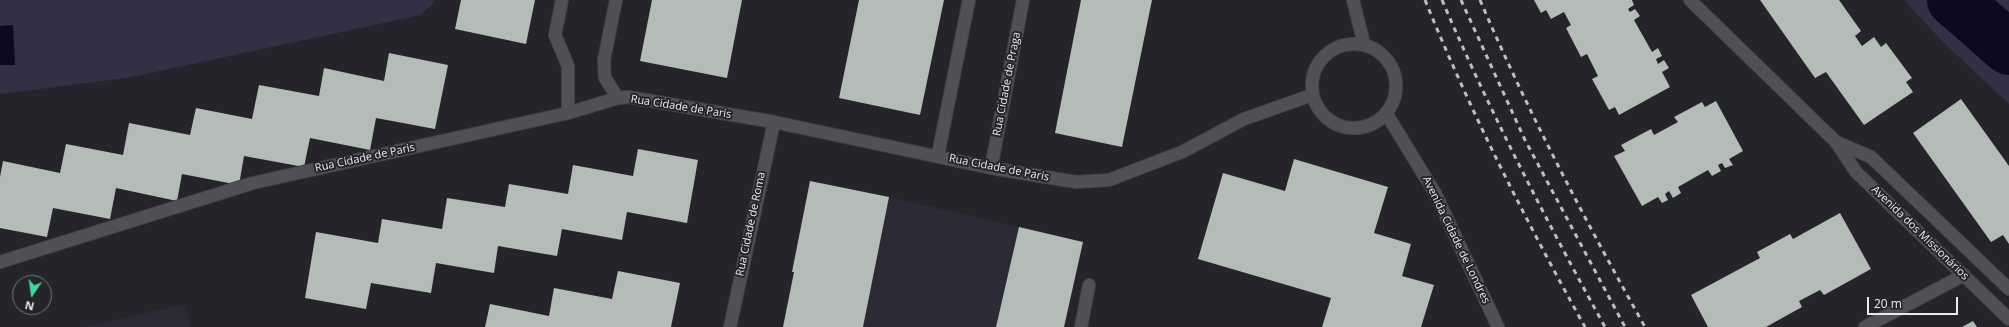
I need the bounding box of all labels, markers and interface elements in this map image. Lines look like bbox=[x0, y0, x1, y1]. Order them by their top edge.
street label: Rua Cidade de Praga bbox=[990, 31, 1024, 137]
street label: Rua Cidade de Paris bbox=[630, 93, 732, 121]
street label: Rua Cidade de Paris bbox=[314, 141, 416, 175]
street label: Rua Cidade de Paris bbox=[948, 152, 1050, 184]
street label: Rua Cidade de Roma bbox=[733, 171, 769, 277]
street label: Avenida Cidade de Londres bbox=[1419, 174, 1493, 306]
street label: Avenida dos Missionários bbox=[1869, 183, 1971, 283]
north arrow bbox=[12, 275, 52, 315]
scale bar bbox=[1869, 289, 1960, 315]
text: 20 m bbox=[1874, 295, 1902, 312]
text: N bbox=[23, 298, 35, 315]

